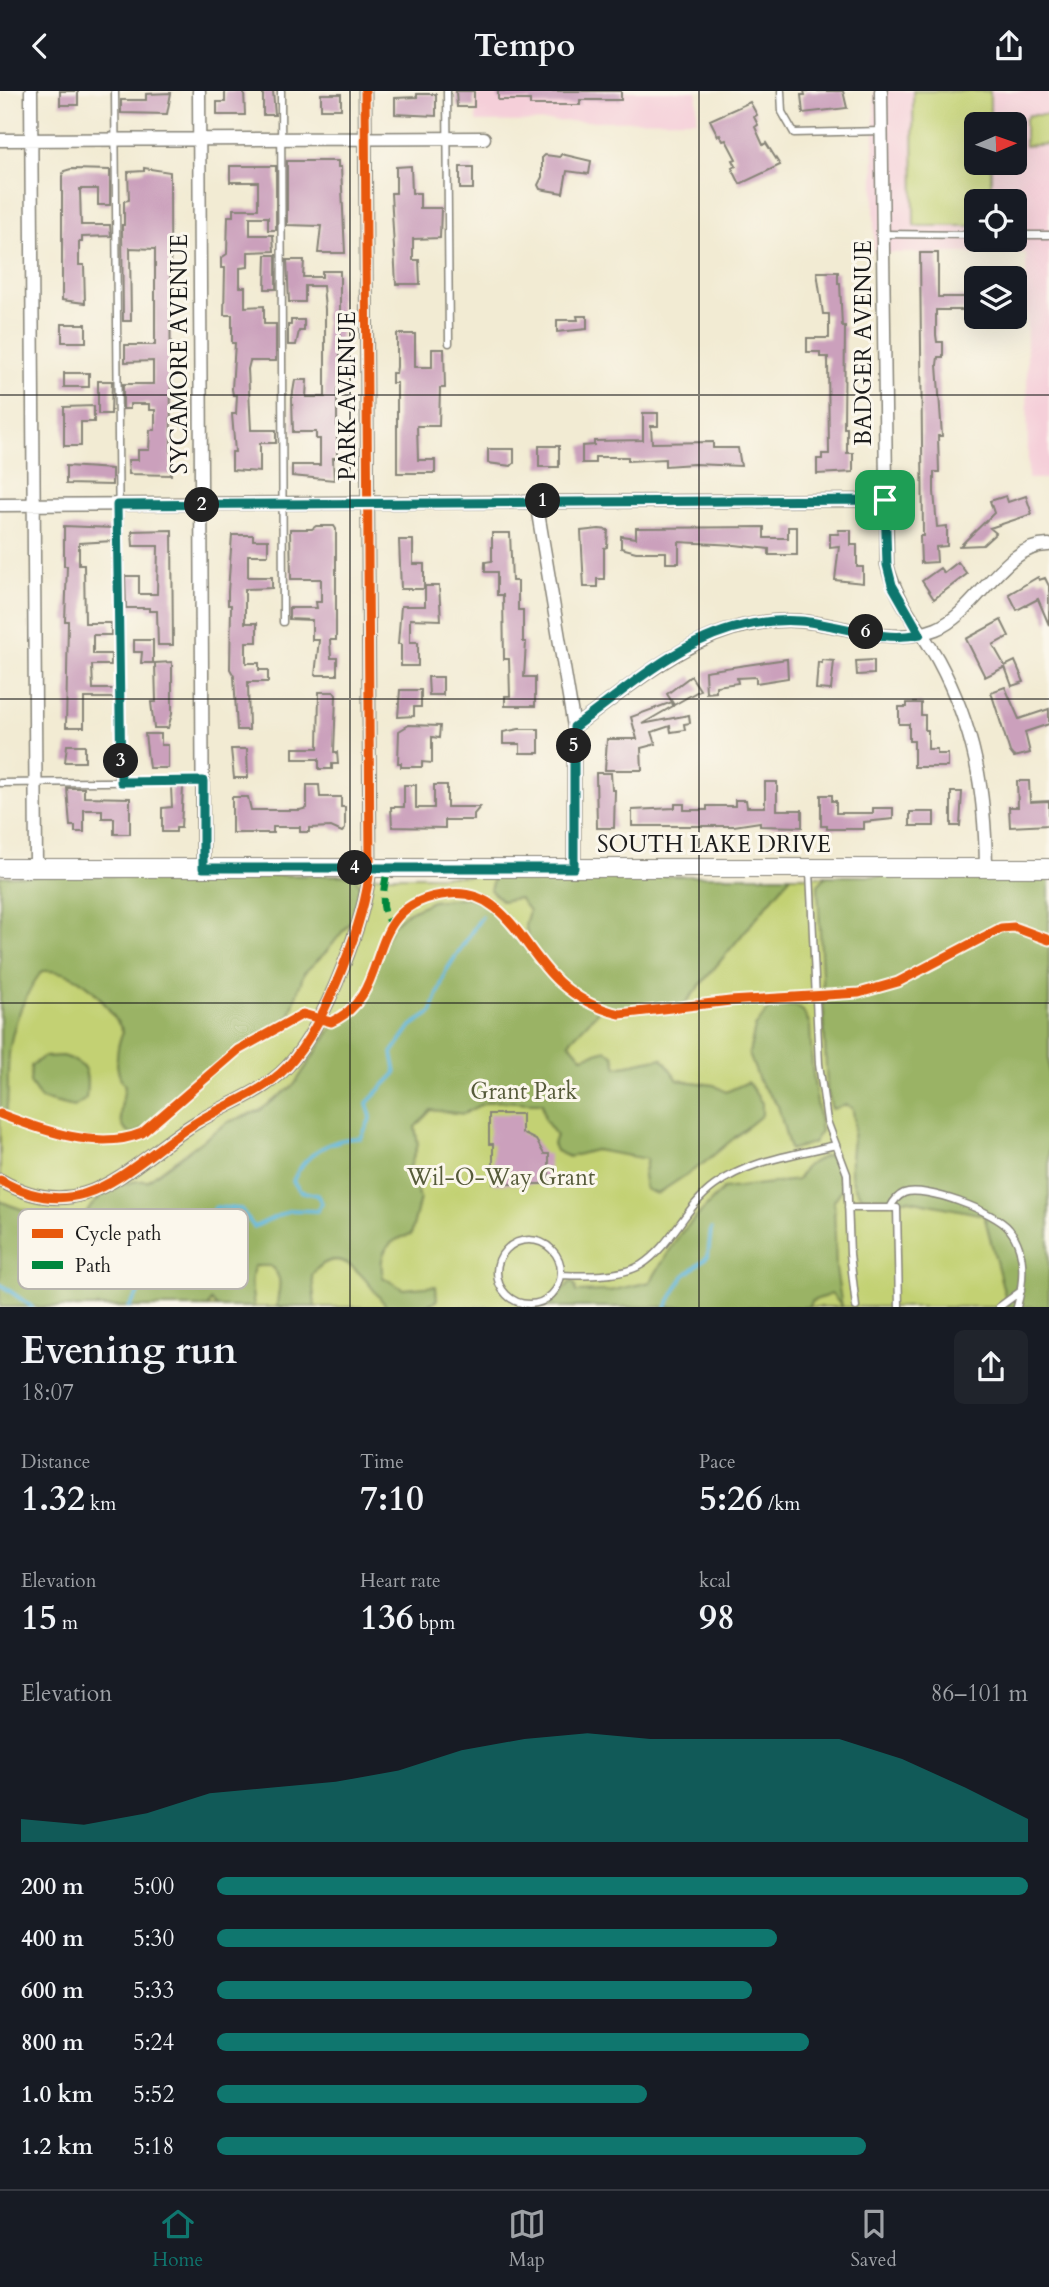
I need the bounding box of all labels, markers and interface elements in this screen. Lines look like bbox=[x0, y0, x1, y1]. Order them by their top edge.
text: Tempo bbox=[474, 24, 575, 68]
icon: back bbox=[21, 27, 59, 65]
icon: share bbox=[990, 27, 1028, 65]
north arrow bbox=[964, 112, 1027, 175]
map controls bbox=[964, 112, 1027, 329]
button: locate bbox=[964, 189, 1027, 252]
street label: SYCAMORE AVENUE bbox=[164, 234, 195, 474]
street label: BADGER AVENUE bbox=[848, 240, 879, 446]
button: layers bbox=[964, 266, 1027, 329]
street label: PARK AVENUE bbox=[332, 311, 363, 481]
pin bbox=[855, 470, 915, 530]
icon: arrive bbox=[866, 481, 904, 519]
pin: 1 bbox=[526, 483, 560, 519]
pin: 2 bbox=[184, 487, 220, 523]
text: 1 bbox=[538, 487, 547, 513]
text: 2 bbox=[197, 491, 206, 517]
pin: 6 bbox=[848, 615, 884, 649]
text: 6 bbox=[861, 618, 870, 644]
pin: 5 bbox=[556, 729, 592, 763]
text: 5 bbox=[569, 732, 578, 758]
pin: 3 bbox=[104, 743, 138, 779]
text: 3 bbox=[116, 747, 125, 773]
street label: SOUTH LAKE DRIVE bbox=[597, 829, 831, 860]
pin: 4 bbox=[338, 851, 372, 885]
text: 4 bbox=[350, 854, 359, 880]
park label: Grant Park bbox=[470, 1076, 578, 1107]
park label: Wil-O-Way Grant bbox=[406, 1162, 595, 1193]
legend bbox=[18, 1209, 248, 1289]
text: Cycle path bbox=[75, 1221, 162, 1247]
text: Path bbox=[75, 1253, 111, 1279]
text: Evening run bbox=[21, 1325, 237, 1377]
button: share bbox=[954, 1330, 1028, 1404]
text: 18:07 bbox=[21, 1377, 74, 1408]
text: Distance bbox=[21, 1449, 90, 1475]
text: Time bbox=[360, 1449, 404, 1475]
text: Pace bbox=[699, 1449, 736, 1475]
text: 1.32 bbox=[21, 1475, 85, 1523]
text: 7:10 bbox=[360, 1475, 424, 1523]
text: 5:26 bbox=[699, 1475, 763, 1523]
text: km bbox=[85, 1491, 116, 1517]
text: /km bbox=[763, 1491, 800, 1517]
text: Elevation bbox=[21, 1568, 96, 1594]
text: Heart rate bbox=[360, 1568, 441, 1594]
text: kcal bbox=[699, 1568, 731, 1594]
text: 15 bbox=[21, 1594, 57, 1642]
text: 136 bbox=[360, 1594, 414, 1642]
text: 98 bbox=[699, 1594, 735, 1642]
text: m bbox=[57, 1610, 78, 1636]
text: bpm bbox=[414, 1610, 455, 1636]
text: Elevation bbox=[21, 1678, 112, 1709]
text: 86–101 m bbox=[931, 1678, 1028, 1709]
text: 200 m bbox=[21, 1871, 84, 1902]
text: 5:00 bbox=[133, 1871, 174, 1902]
text: 400 m bbox=[21, 1923, 84, 1954]
text: 5:30 bbox=[133, 1923, 174, 1954]
text: 600 m bbox=[21, 1975, 84, 2006]
text: 5:33 bbox=[133, 1975, 174, 2006]
text: 800 m bbox=[21, 2027, 84, 2058]
text: 5:24 bbox=[133, 2027, 174, 2058]
text: 1.0 km bbox=[21, 2079, 93, 2110]
text: 5:52 bbox=[133, 2079, 174, 2110]
text: 1.2 km bbox=[21, 2131, 93, 2162]
text: 5:18 bbox=[133, 2131, 174, 2162]
tab: Home bbox=[152, 2205, 203, 2273]
tab: Map bbox=[508, 2205, 546, 2273]
tab: Saved bbox=[851, 2205, 897, 2273]

